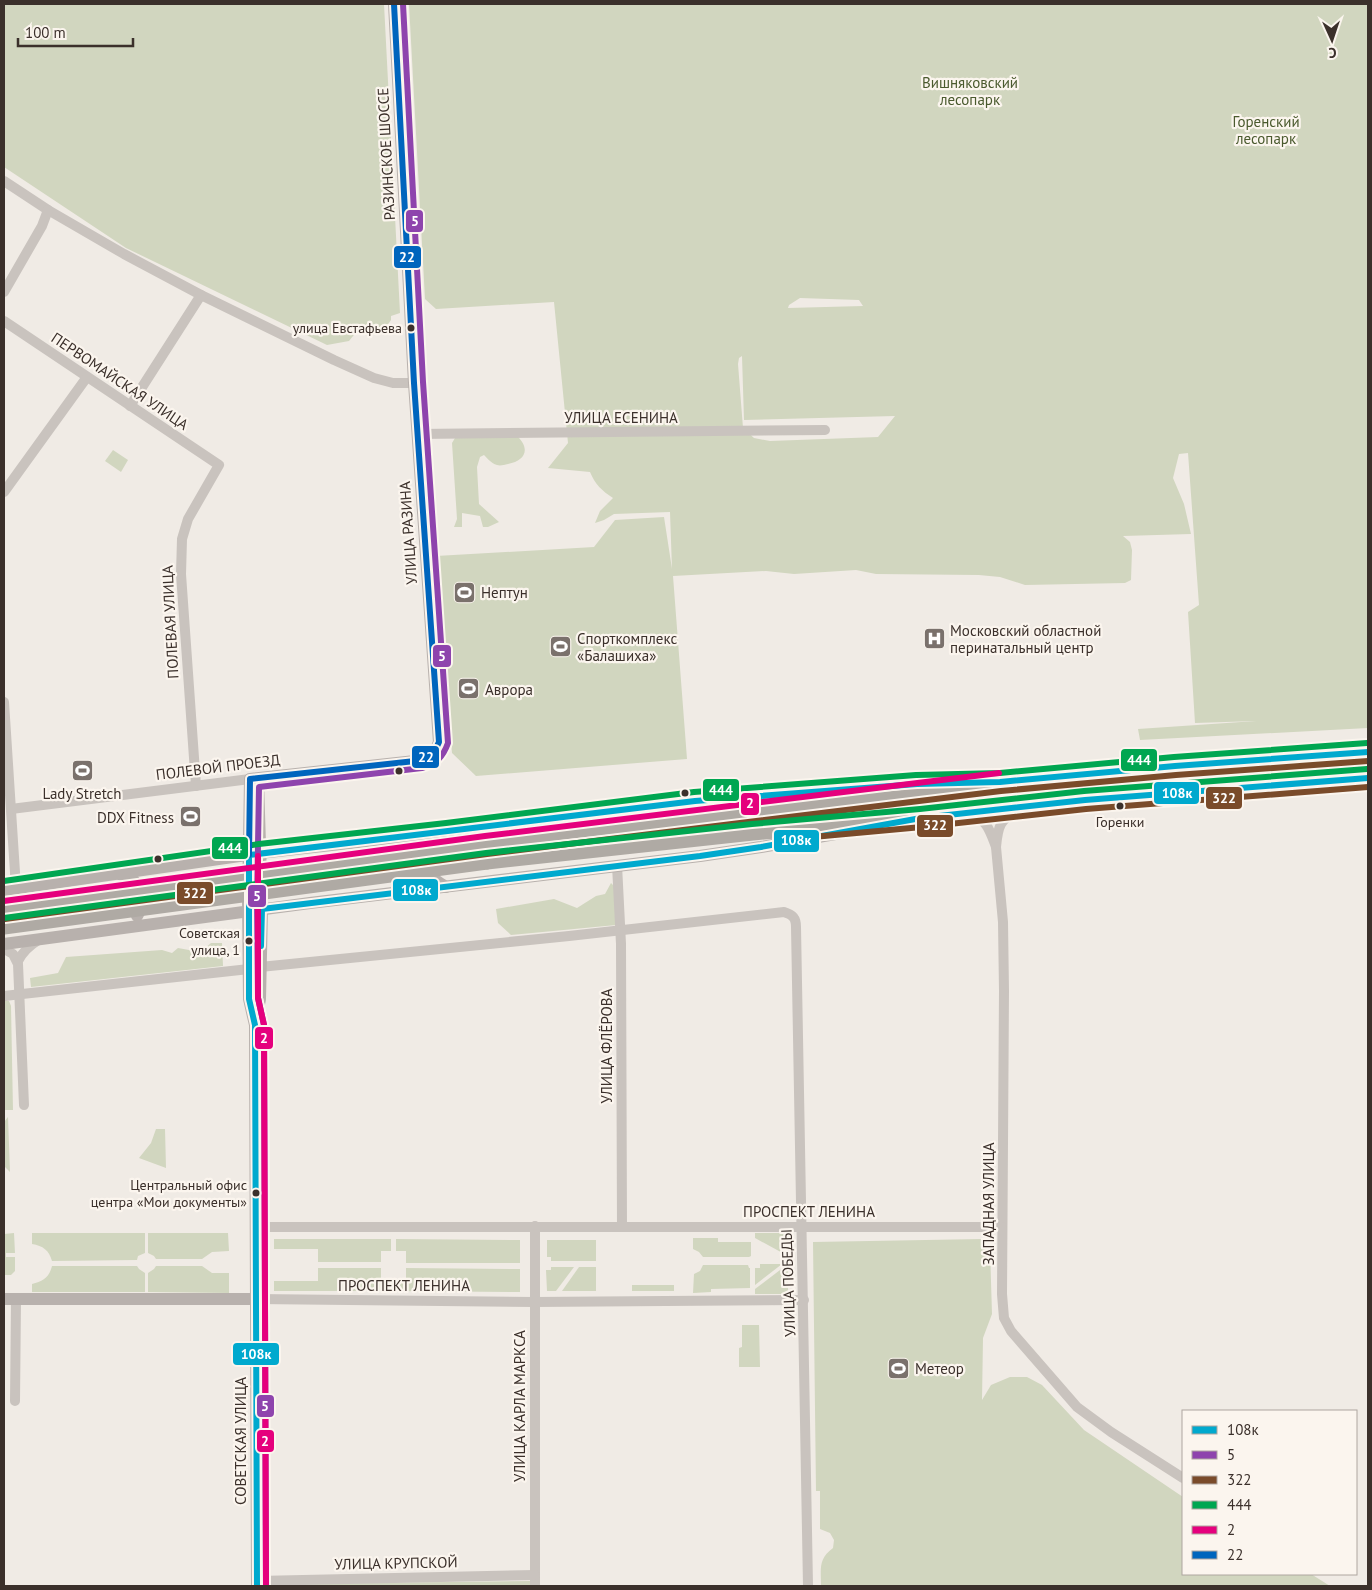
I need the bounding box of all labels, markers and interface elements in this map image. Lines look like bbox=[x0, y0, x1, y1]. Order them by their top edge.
scale bar bbox=[18, 15, 132, 47]
north arrow bbox=[1307, 15, 1357, 65]
text: 100 m bbox=[25, 23, 66, 42]
text: С bbox=[1328, 44, 1337, 62]
park label: Вишняковский лесопарк bbox=[922, 73, 1018, 109]
street label: РАЗИНСКОЕ ШОССЕ bbox=[373, 87, 399, 221]
park label: Горенский лесопарк bbox=[1232, 112, 1300, 148]
line badge: 5 bbox=[405, 209, 424, 233]
text: 5 bbox=[411, 212, 419, 230]
line badge: 22 bbox=[393, 245, 422, 269]
text: 22 bbox=[399, 248, 415, 266]
place label: улица Евстафьева bbox=[293, 319, 402, 337]
marker: улица Евстафьева bbox=[406, 323, 416, 333]
street label: ПЕРВОМАЙСКАЯ УЛИЦА bbox=[48, 328, 192, 434]
street label: УЛИЦА ЕСЕНИНА bbox=[564, 408, 678, 427]
street label: УЛИЦА РАЗИНА bbox=[395, 481, 421, 585]
street label: ПОЛЕВАЯ УЛИЦА bbox=[158, 565, 182, 679]
sports icon: Нептун bbox=[453, 580, 477, 604]
place label: Нептун bbox=[481, 583, 528, 602]
place label: Московский областной перинатальный центр bbox=[950, 621, 1101, 657]
hospital icon: Московский областной перинатальный центр bbox=[922, 627, 946, 651]
place label: Спорткомплекс «Балашиха» bbox=[577, 629, 677, 665]
sports icon: Спорткомплекс «Балашиха» bbox=[549, 635, 573, 659]
line badge: 5 bbox=[432, 644, 452, 668]
text: 5 bbox=[438, 647, 446, 665]
sports icon: Аврора bbox=[457, 677, 481, 701]
place label: Аврора bbox=[485, 680, 533, 699]
line badge: 22 bbox=[411, 745, 440, 769]
text: 22 bbox=[418, 748, 434, 766]
line badge: 444 bbox=[1120, 748, 1158, 772]
street label: ПОЛЕВОЙ ПРОЕЗД bbox=[155, 750, 281, 784]
text: 444 bbox=[1127, 751, 1151, 769]
sports icon: Lady Stretch bbox=[70, 758, 94, 782]
unlabelled marker bbox=[394, 766, 404, 776]
line badge: 444 bbox=[702, 778, 740, 802]
text: 444 bbox=[709, 781, 733, 799]
line badge: 108к bbox=[1153, 781, 1200, 805]
place label: Lady Stretch bbox=[42, 784, 122, 803]
text: 108к bbox=[1162, 784, 1192, 802]
line badge: 322 bbox=[1205, 786, 1243, 810]
unlabelled marker bbox=[680, 788, 690, 798]
text: 322 bbox=[1212, 789, 1236, 807]
line badge: 2 bbox=[740, 792, 760, 816]
text: 2 bbox=[746, 794, 754, 812]
marker: Горенки bbox=[1115, 801, 1125, 811]
sports icon: DDX Fitness bbox=[178, 805, 202, 829]
place label: DDX Fitness bbox=[97, 808, 174, 827]
place label: Горенки bbox=[1096, 813, 1144, 831]
line badge: 322 bbox=[916, 814, 954, 838]
text: 322 bbox=[923, 816, 947, 834]
line badge: 108к bbox=[773, 829, 820, 853]
text: 108к bbox=[781, 831, 811, 849]
line badge: 444 bbox=[211, 836, 249, 860]
text: 444 bbox=[218, 839, 242, 857]
unlabelled marker bbox=[153, 854, 163, 864]
line badge: 108к bbox=[392, 878, 439, 902]
line badge: 322 bbox=[176, 881, 214, 905]
text: 108к bbox=[401, 881, 431, 899]
text: 322 bbox=[183, 884, 207, 902]
line badge: 5 bbox=[247, 884, 267, 908]
text: 5 bbox=[253, 887, 261, 905]
place label: Советская улица, 1 bbox=[179, 924, 240, 959]
marker: Советская улица, 1 bbox=[244, 936, 254, 946]
street label: УЛИЦА ФЛЁРОВА bbox=[597, 988, 616, 1103]
line badge: 2 bbox=[254, 1026, 274, 1050]
text: 2 bbox=[260, 1029, 268, 1047]
street label: ЗАПАДНАЯ УЛИЦА bbox=[979, 1142, 998, 1265]
place label: Центральный офис центра «Мои документы» bbox=[91, 1176, 247, 1211]
marker: Центральный офис центра «Мои документы» bbox=[251, 1188, 261, 1198]
street label: ПРОСПЕКТ ЛЕНИНА bbox=[743, 1202, 875, 1221]
street label: УЛИЦА ПОБЕДЫ bbox=[777, 1229, 799, 1337]
street label: ПРОСПЕКТ ЛЕНИНА bbox=[338, 1276, 470, 1295]
street label: УЛИЦА КАРЛА МАРКСА bbox=[510, 1330, 529, 1482]
line badge: 108к bbox=[232, 1342, 280, 1366]
text: 108к bbox=[241, 1345, 271, 1363]
sports icon: Метеор bbox=[887, 1356, 911, 1380]
place label: Метеор bbox=[915, 1359, 964, 1378]
street label: СОВЕТСКАЯ УЛИЦА bbox=[231, 1377, 250, 1505]
line badge: 5 bbox=[256, 1394, 275, 1418]
text: 5 bbox=[261, 1397, 269, 1415]
legend bbox=[1182, 1410, 1357, 1575]
text: 108к bbox=[1227, 1420, 1260, 1439]
line badge: 2 bbox=[256, 1429, 275, 1453]
text: 2 bbox=[261, 1432, 269, 1450]
text: 5 bbox=[1227, 1445, 1235, 1464]
text: 322 bbox=[1227, 1470, 1252, 1489]
text: 444 bbox=[1227, 1495, 1252, 1514]
text: 2 bbox=[1227, 1520, 1235, 1539]
text: 22 bbox=[1227, 1545, 1243, 1564]
street label: УЛИЦА КРУПСКОЙ bbox=[334, 1552, 458, 1574]

